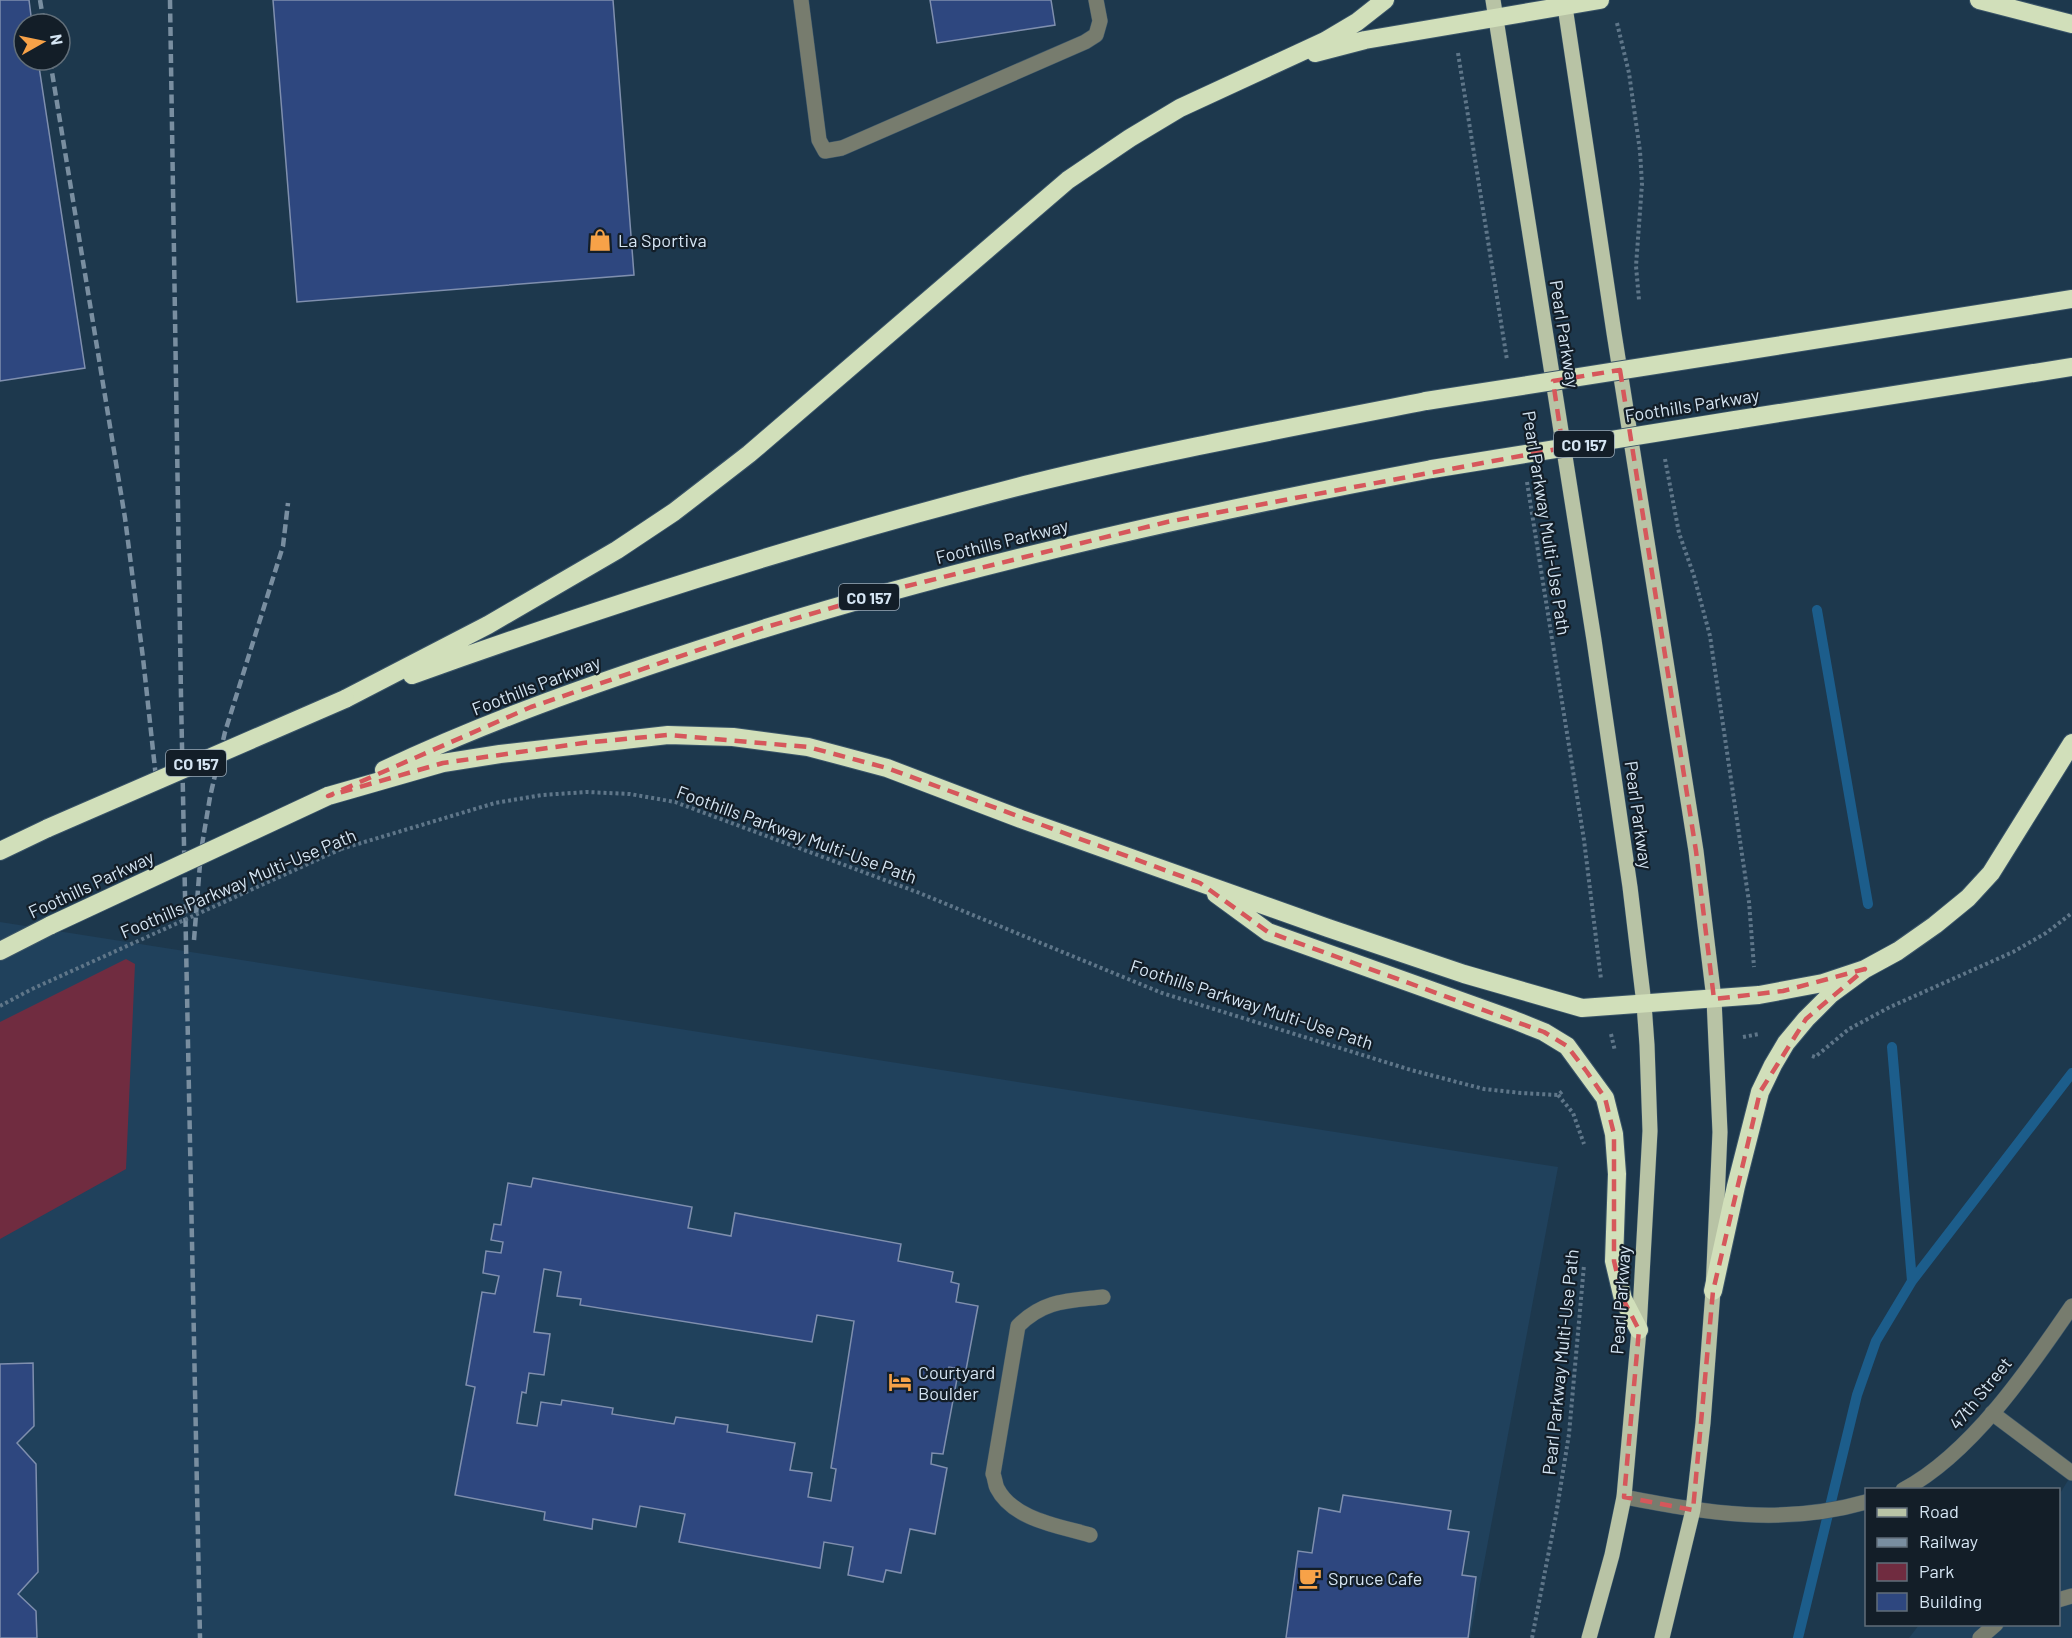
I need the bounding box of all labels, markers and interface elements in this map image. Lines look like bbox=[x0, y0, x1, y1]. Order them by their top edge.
north arrow bbox=[12, 12, 72, 72]
text: N bbox=[47, 33, 68, 46]
shop icon: La Sportiva bbox=[587, 227, 613, 253]
place label: La Sportiva bbox=[618, 229, 707, 251]
street label: Pearl Parkway bbox=[1546, 279, 1584, 389]
street label: Foothills Parkway bbox=[1623, 384, 1761, 426]
street label: Pearl Parkway Multi-Use Path bbox=[1518, 409, 1576, 637]
road number: CO 157 bbox=[1554, 431, 1614, 457]
street label: Foothills Parkway bbox=[933, 514, 1071, 568]
road number: CO 157 bbox=[839, 584, 899, 610]
street label: Foothills Parkway bbox=[469, 650, 603, 720]
road number: CO 157 bbox=[166, 750, 226, 776]
street label: Pearl Parkway bbox=[1621, 760, 1657, 870]
street label: Foothills Parkway Multi-Use Path bbox=[674, 780, 920, 888]
street label: Foothills Parkway Multi-Use Path bbox=[117, 823, 359, 943]
street label: Foothills Parkway bbox=[25, 845, 157, 923]
street label: Foothills Parkway Multi-Use Path bbox=[1128, 954, 1376, 1054]
street label: Pearl Parkway bbox=[1605, 1245, 1635, 1355]
street label: Pearl Parkway Multi-Use Path bbox=[1537, 1248, 1583, 1476]
street label: 47th Street bbox=[1944, 1352, 2016, 1434]
place label: Courtyard Boulder bbox=[918, 1361, 995, 1404]
hotel icon: Courtyard Boulder bbox=[887, 1369, 913, 1395]
legend bbox=[1865, 1488, 2060, 1626]
text: Road bbox=[1919, 1500, 1959, 1522]
text: Railway bbox=[1919, 1530, 1978, 1552]
text: Park bbox=[1919, 1560, 1954, 1582]
cafe icon: Spruce Cafe bbox=[1297, 1565, 1323, 1591]
place label: Spruce Cafe bbox=[1328, 1567, 1422, 1589]
text: Building bbox=[1919, 1590, 1982, 1612]

